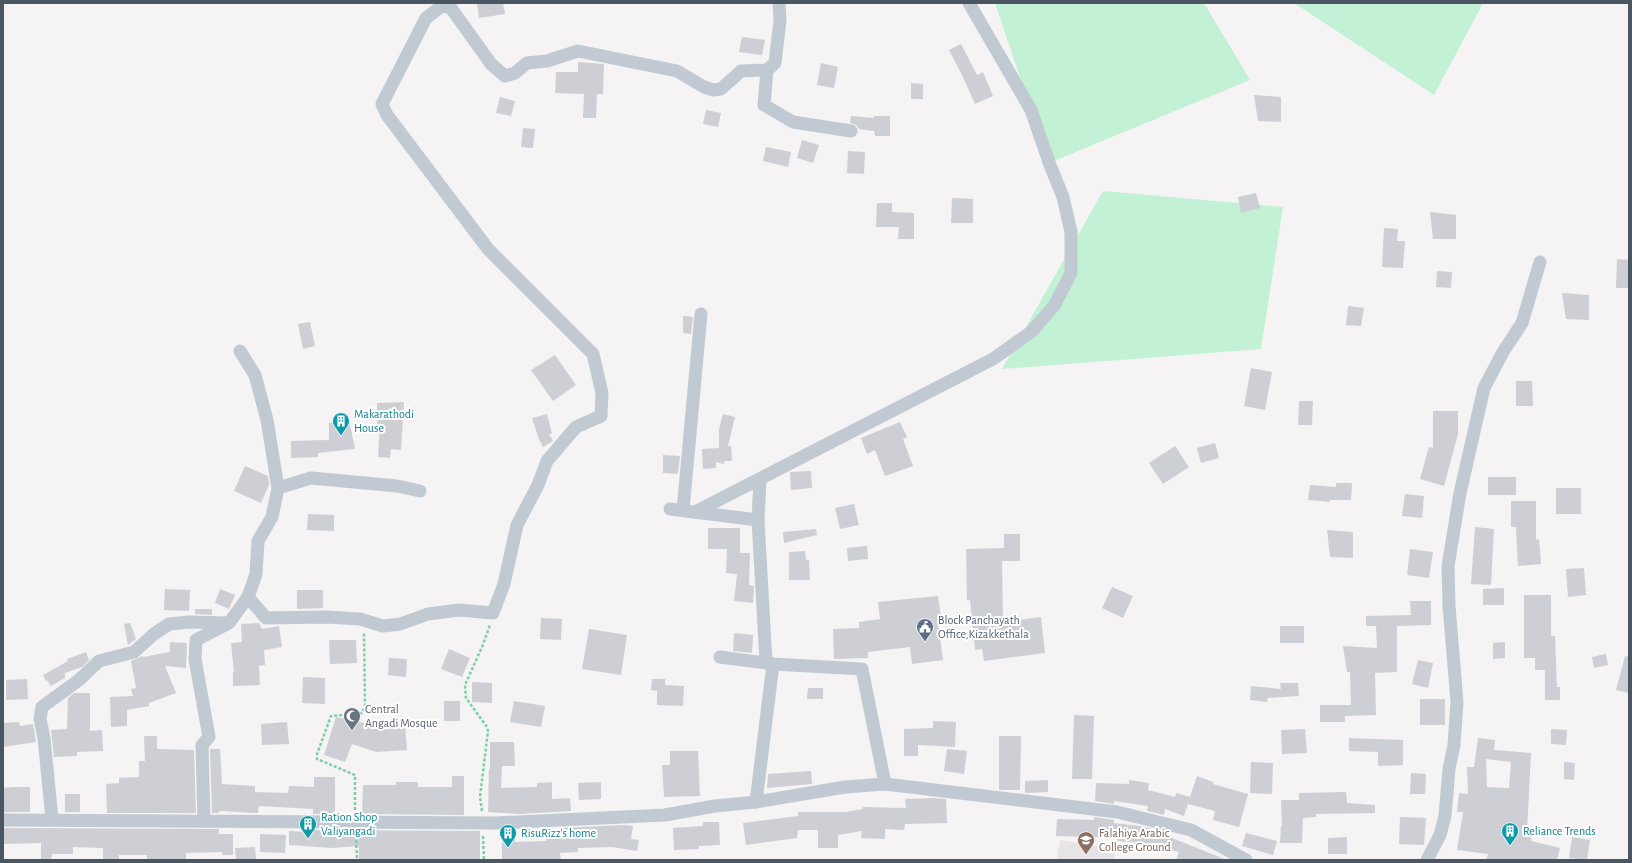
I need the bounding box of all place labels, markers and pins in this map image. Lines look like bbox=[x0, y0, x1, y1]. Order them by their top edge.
place label: Makarathodi House bbox=[354, 408, 414, 434]
building icon: Makarathodi House bbox=[331, 411, 351, 436]
place label: Block Panchayath Office,Kizakkethala bbox=[938, 614, 1029, 640]
public building icon: Block Panchayath Office,Kizakkethala bbox=[915, 617, 935, 642]
place label: Central Angadi Mosque bbox=[365, 703, 438, 729]
mosque icon: Central Angadi Mosque bbox=[342, 706, 362, 731]
place label: Ration Shop Valiyangadi bbox=[321, 811, 377, 838]
building icon: Ration Shop Valiyangadi bbox=[298, 814, 318, 839]
building icon: Reliance Trends bbox=[1500, 821, 1520, 846]
building icon: RisuRizz's home bbox=[498, 823, 518, 848]
place label: Reliance Trends bbox=[1523, 825, 1596, 837]
place label: RisuRizz's home bbox=[521, 827, 596, 839]
place label: Falahiya Arabic College Ground bbox=[1099, 827, 1171, 853]
school or university icon: Falahiya Arabic College Ground bbox=[1076, 830, 1096, 855]

